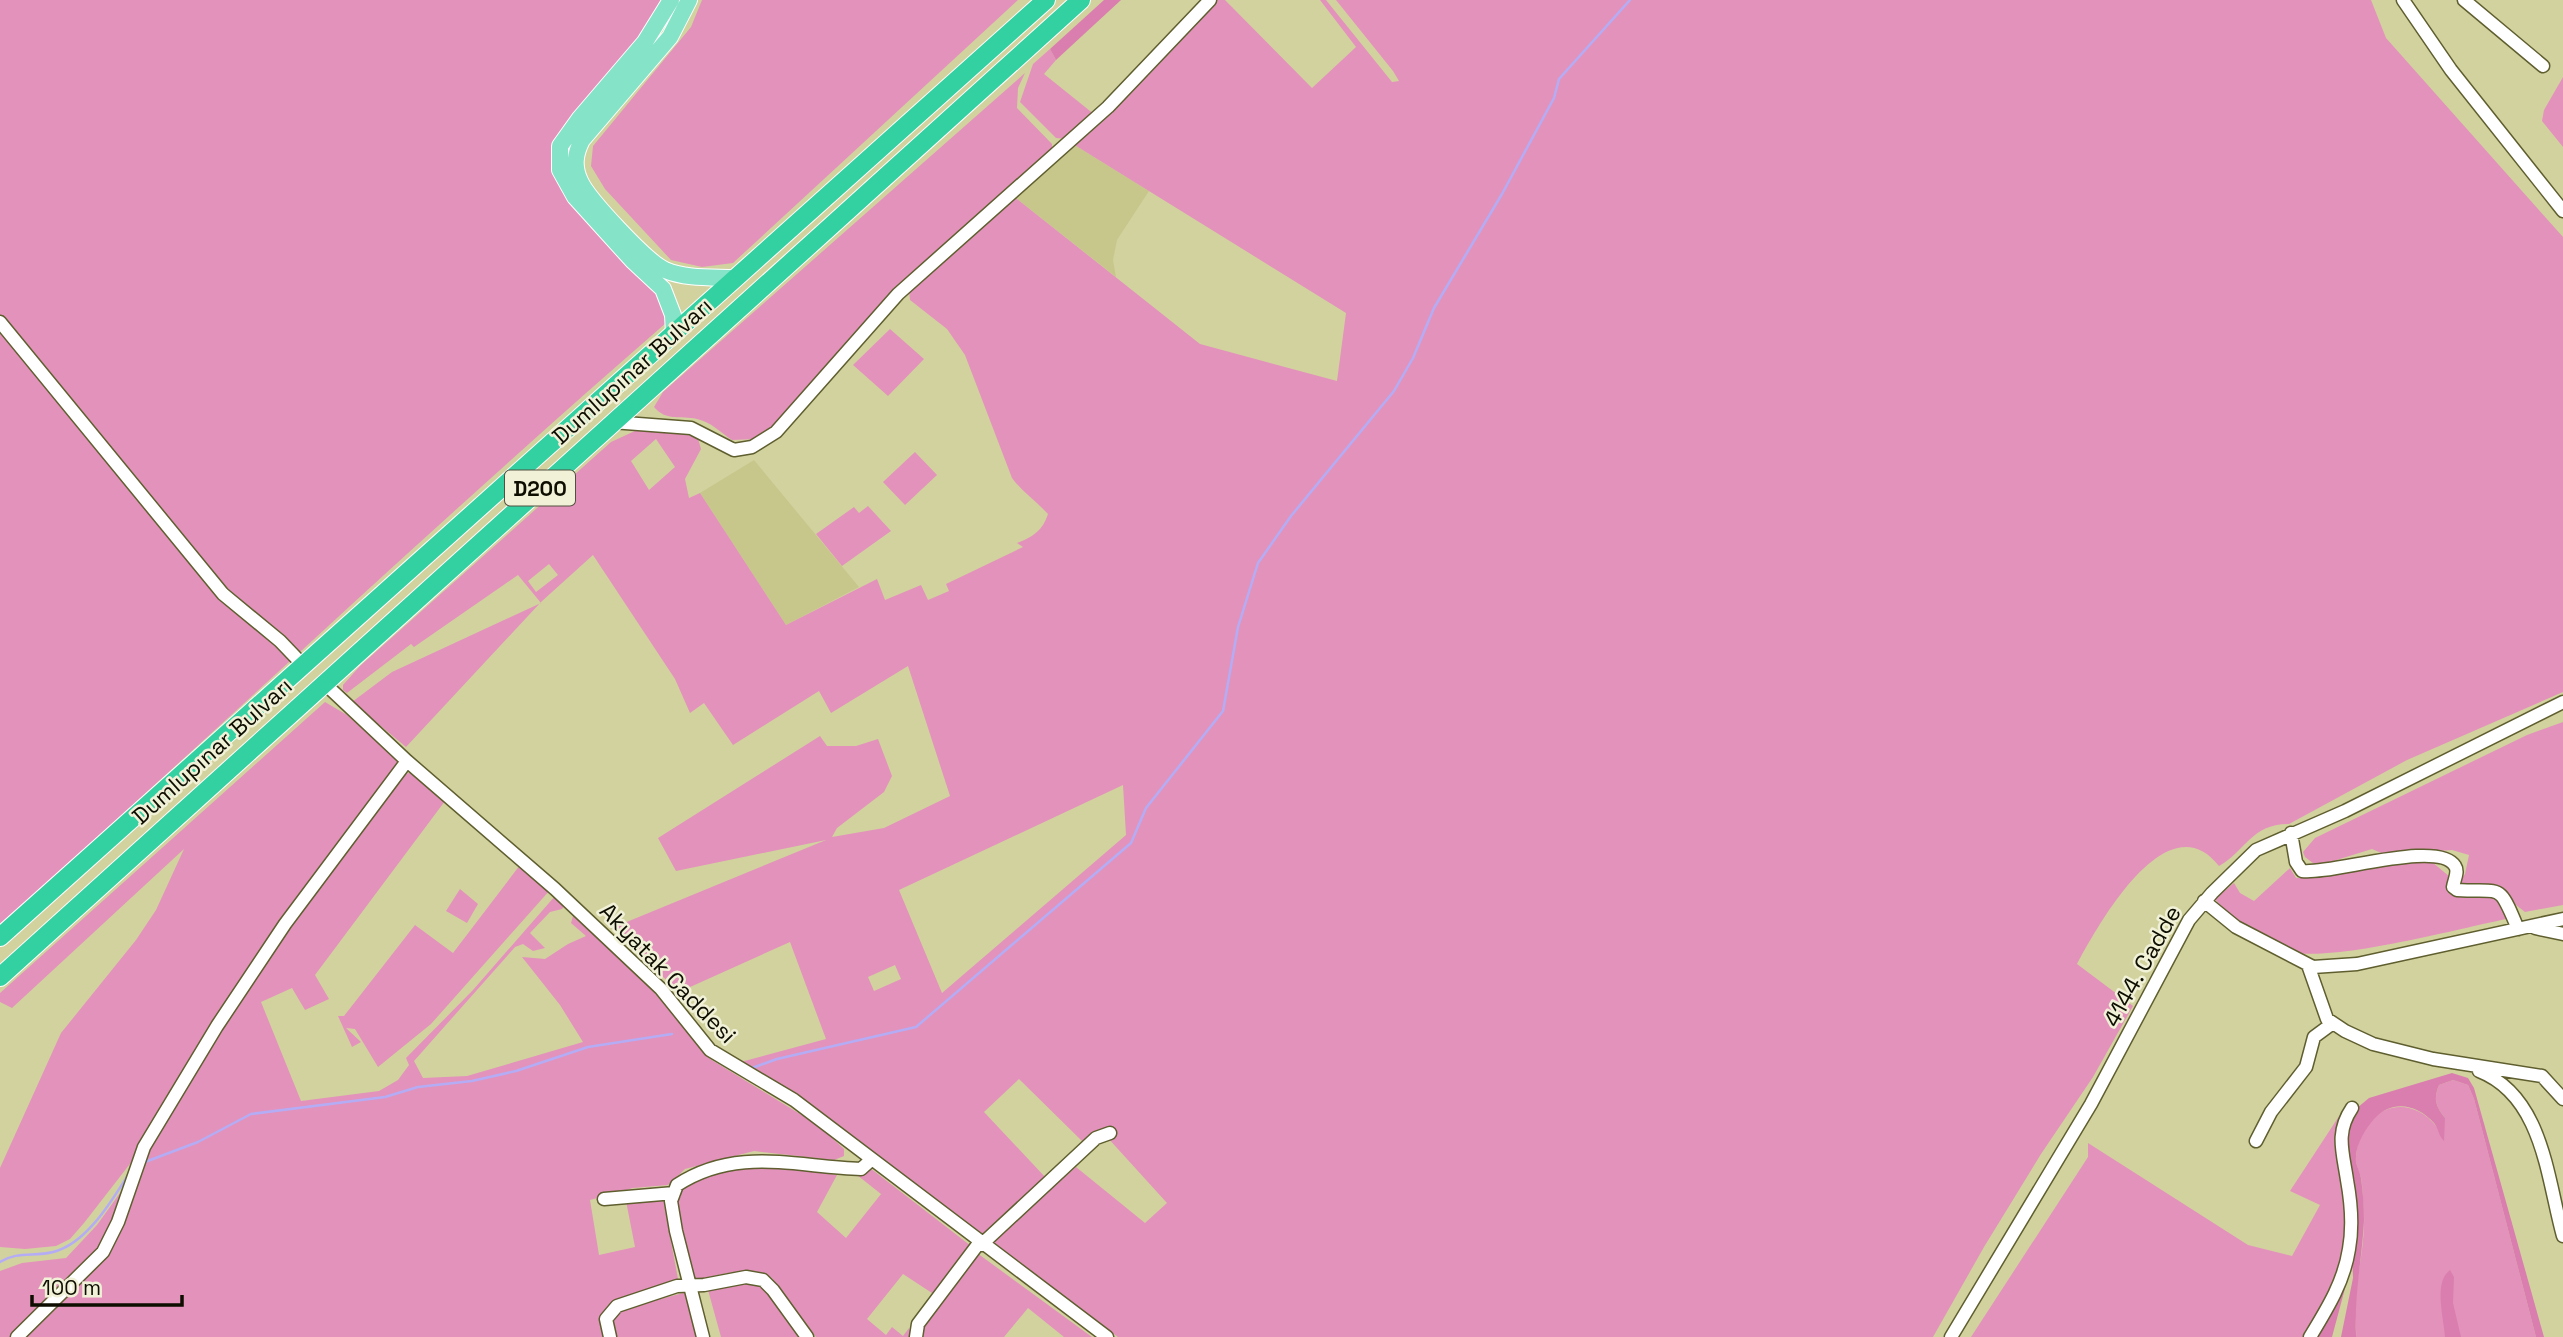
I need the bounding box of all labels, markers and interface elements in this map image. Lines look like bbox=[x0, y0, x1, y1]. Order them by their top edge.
street label: Dumlupınar Bulvarı bbox=[546, 291, 718, 451]
road number: D200 bbox=[505, 470, 575, 505]
street label: Dumlupınar Bulvarı bbox=[126, 671, 298, 831]
street label: Akyatak Caddesi bbox=[593, 896, 743, 1050]
street label: 4144. Cadde bbox=[2096, 900, 2188, 1032]
scale bar bbox=[32, 1264, 182, 1308]
text: 100 m bbox=[42, 1274, 101, 1301]

